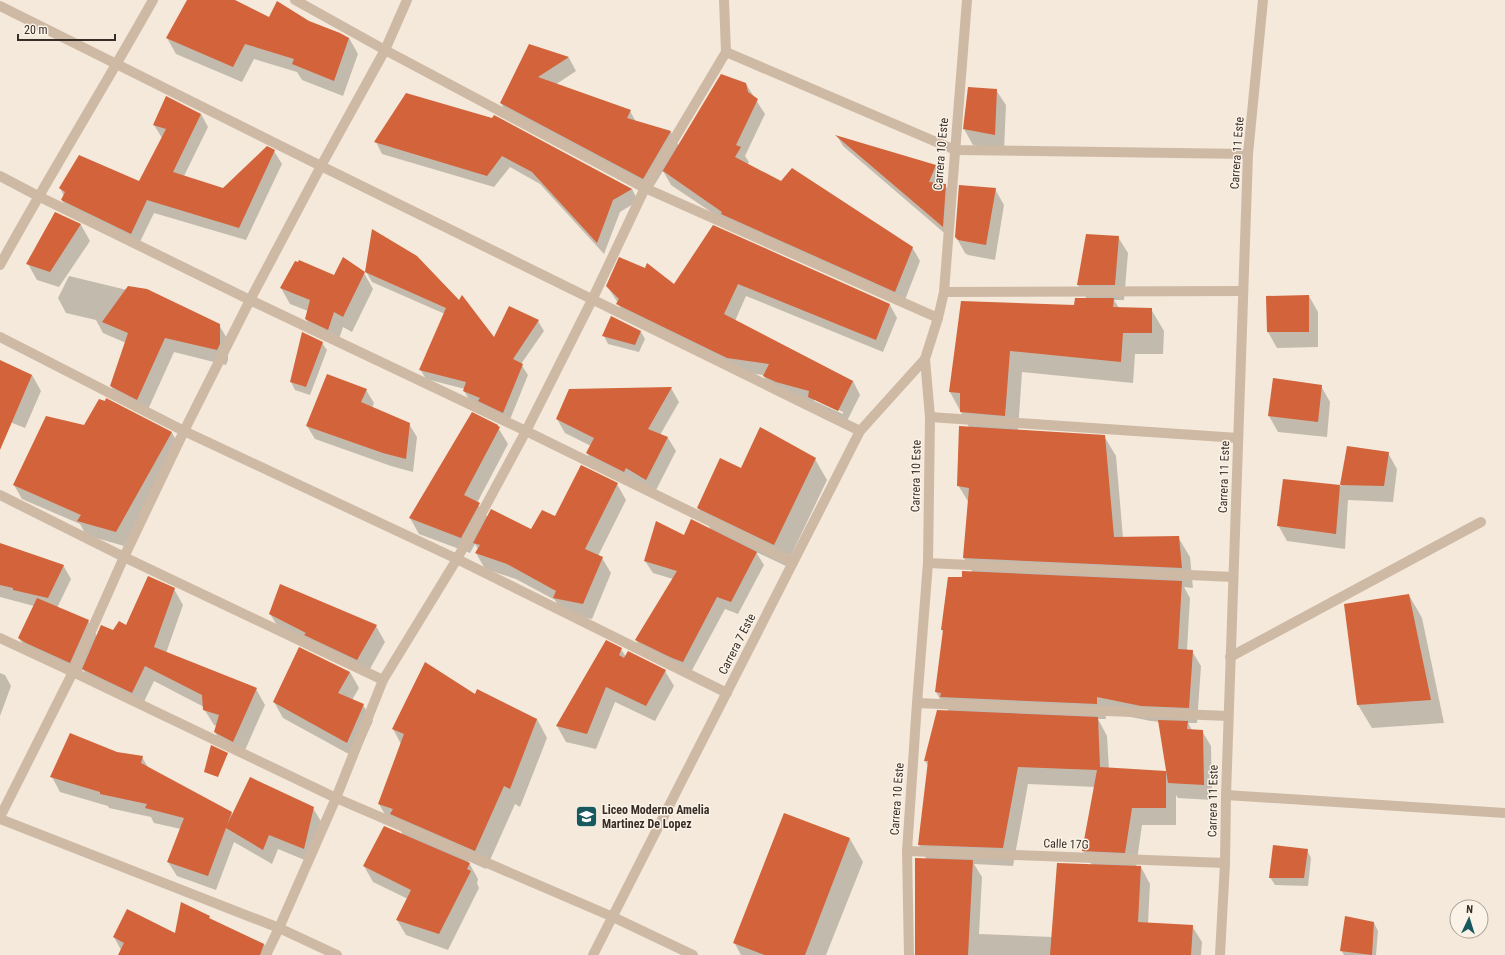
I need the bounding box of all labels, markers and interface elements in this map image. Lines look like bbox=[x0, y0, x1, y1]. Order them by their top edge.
scale bar bbox=[18, 16, 115, 42]
text: 20 m bbox=[24, 23, 48, 37]
street label: Carrera 11 Este bbox=[1227, 116, 1247, 190]
street label: Carrera 10 Este bbox=[931, 117, 951, 191]
street label: Carrera 10 Este bbox=[908, 439, 924, 512]
street label: Carrera 11 Este bbox=[1216, 440, 1232, 513]
street label: Carrera 7 Este bbox=[716, 611, 759, 677]
street label: Carrera 10 Este bbox=[887, 762, 907, 836]
street label: Carrera 11 Este bbox=[1205, 764, 1221, 837]
place label: Liceo Moderno Amelia Martinez De Lopez bbox=[602, 803, 710, 831]
school or university icon: Liceo Moderno Amelia Martinez De Lopez bbox=[573, 804, 599, 830]
street label: Calle 17G bbox=[1043, 836, 1089, 852]
north arrow bbox=[1449, 899, 1489, 939]
text: N bbox=[1466, 903, 1474, 916]

